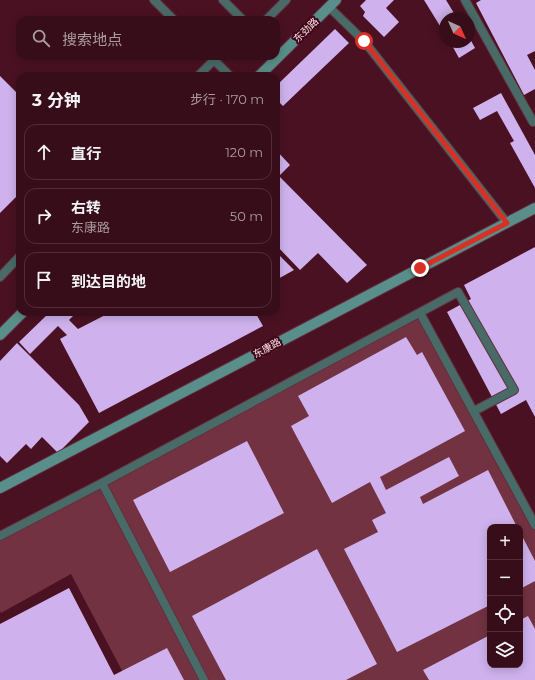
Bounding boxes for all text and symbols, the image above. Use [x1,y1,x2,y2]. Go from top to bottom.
north arrow [439,12,475,48]
street label: 东劲路 [291,15,321,45]
search box [16,16,280,60]
icon: search [30,27,52,49]
text: 搜索地点 [62,30,122,49]
route start [355,32,373,50]
text: 3 分钟 [32,90,81,110]
text: 步行 · 170 m [190,91,264,107]
icon: ahead [33,141,55,163]
text: 直行 [71,144,101,163]
text: 120 m [225,144,263,160]
text: 右转 [71,198,101,217]
icon: right [33,205,55,227]
text: 50 m [230,208,263,224]
text: 东康路 [71,219,110,235]
route end [411,259,429,277]
icon: arrive [33,269,55,291]
text: 到达目的地 [71,272,146,291]
street label: 东康路 [251,335,283,361]
map controls [487,524,523,668]
button: + [487,524,523,560]
button: − [487,560,523,596]
button: locate [487,596,523,632]
button: layers [487,632,523,668]

